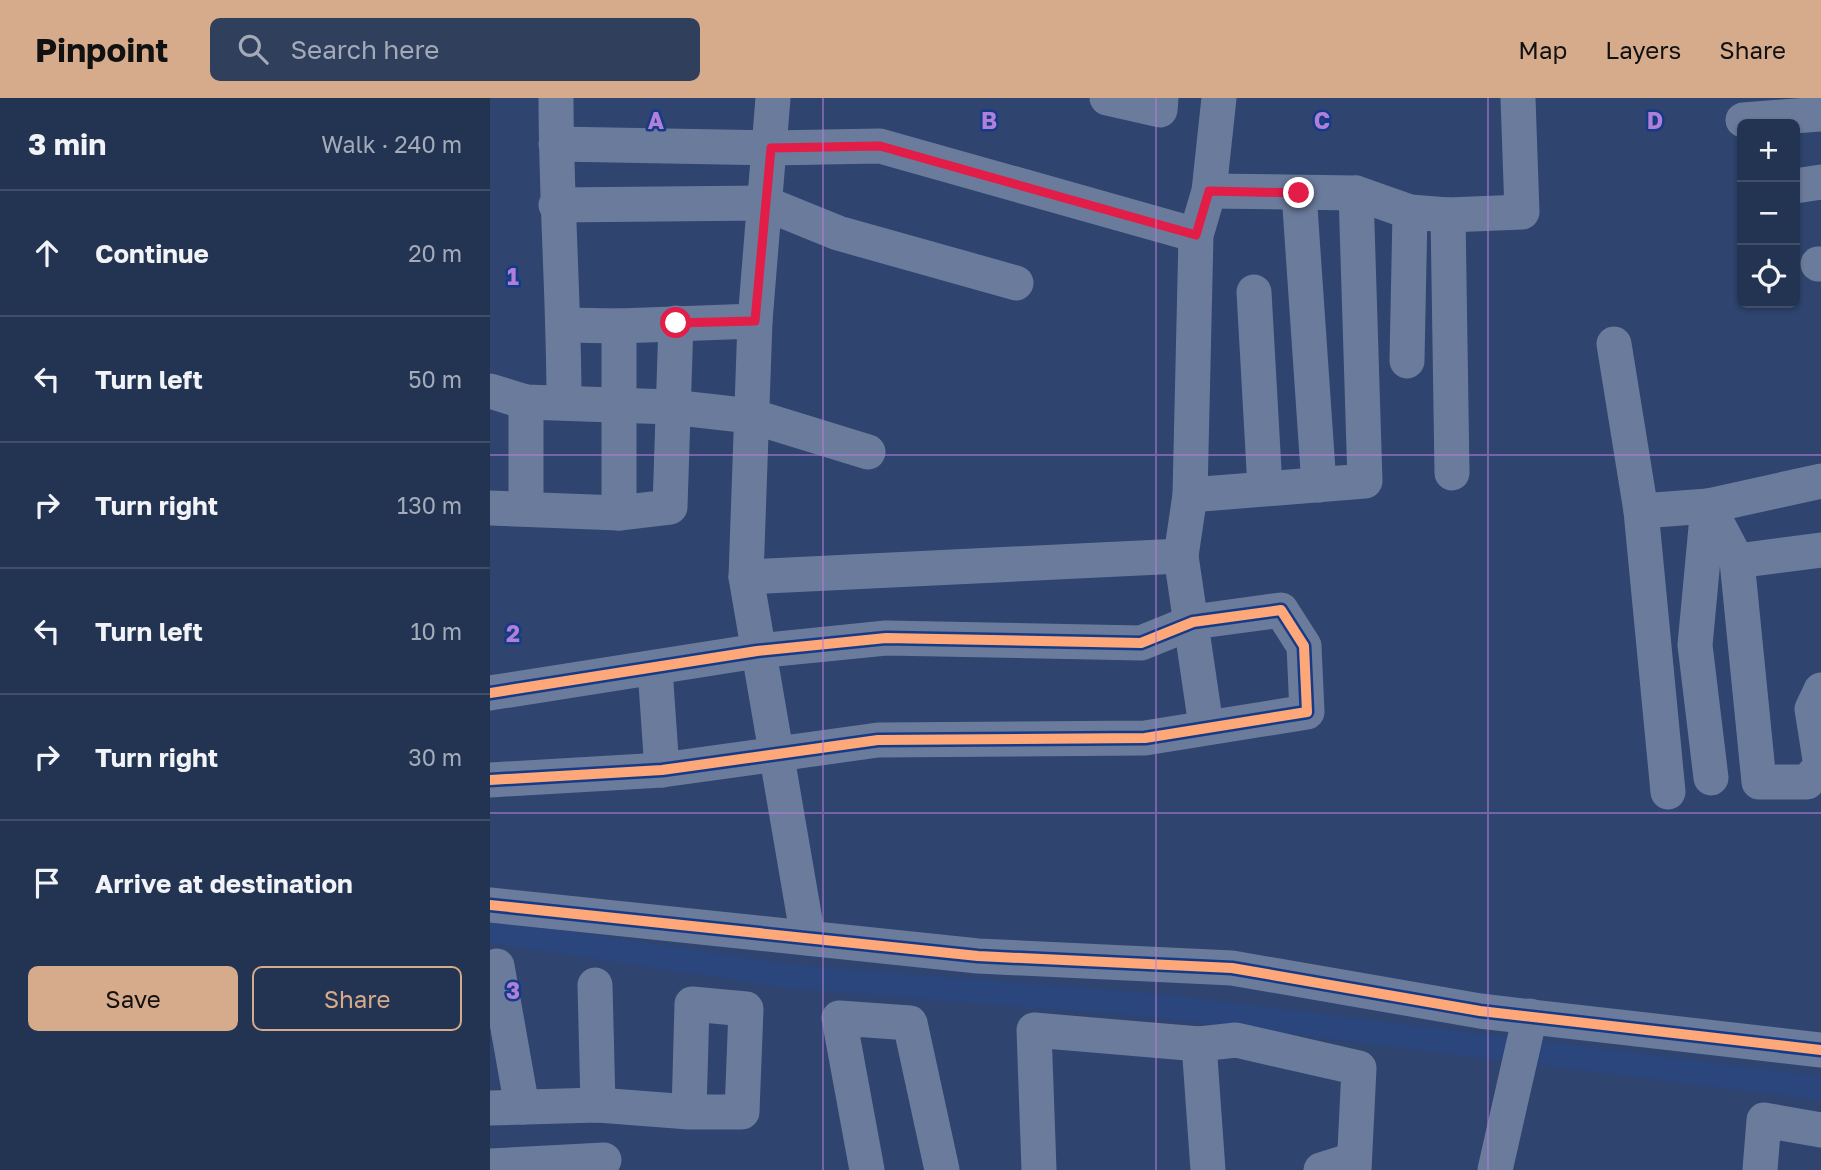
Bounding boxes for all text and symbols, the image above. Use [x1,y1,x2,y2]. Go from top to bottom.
search box [210,18,700,81]
text: Pinpoint [35,30,168,69]
icon: search [234,30,272,68]
text: Search here [290,34,439,65]
text: Map [1518,35,1567,64]
text: Layers [1605,35,1681,64]
text: Share [1719,35,1786,64]
text: A [648,106,665,134]
text: B [981,106,997,134]
text: C [1314,106,1330,134]
text: D [1647,106,1663,134]
map controls [1737,119,1800,308]
button: + [1737,119,1800,182]
text: 3 min [28,126,106,162]
text: Walk · 240 m [321,130,462,158]
route end [1283,177,1314,208]
button: − [1737,182,1800,245]
icon: ahead [28,234,66,272]
text: Continue [95,238,209,269]
text: 20 m [408,239,462,267]
button: locate [1737,245,1800,308]
text: 1 [507,262,519,290]
route start [660,307,691,338]
icon: left [28,360,66,398]
text: Turn left [95,364,203,395]
text: 50 m [408,365,462,393]
icon: right [28,486,66,524]
text: Turn right [95,490,218,521]
text: 130 m [397,491,462,519]
icon: left [28,612,66,650]
text: Turn left [95,616,203,647]
text: 10 m [410,617,462,645]
text: 2 [506,619,520,647]
icon: right [28,738,66,776]
text: Turn right [95,742,218,773]
text: 30 m [408,743,462,771]
icon: arrive [28,864,66,902]
text: Arrive at destination [95,868,353,899]
button: Save [28,966,238,1031]
button: Share [252,966,462,1031]
text: 3 [506,976,520,1004]

